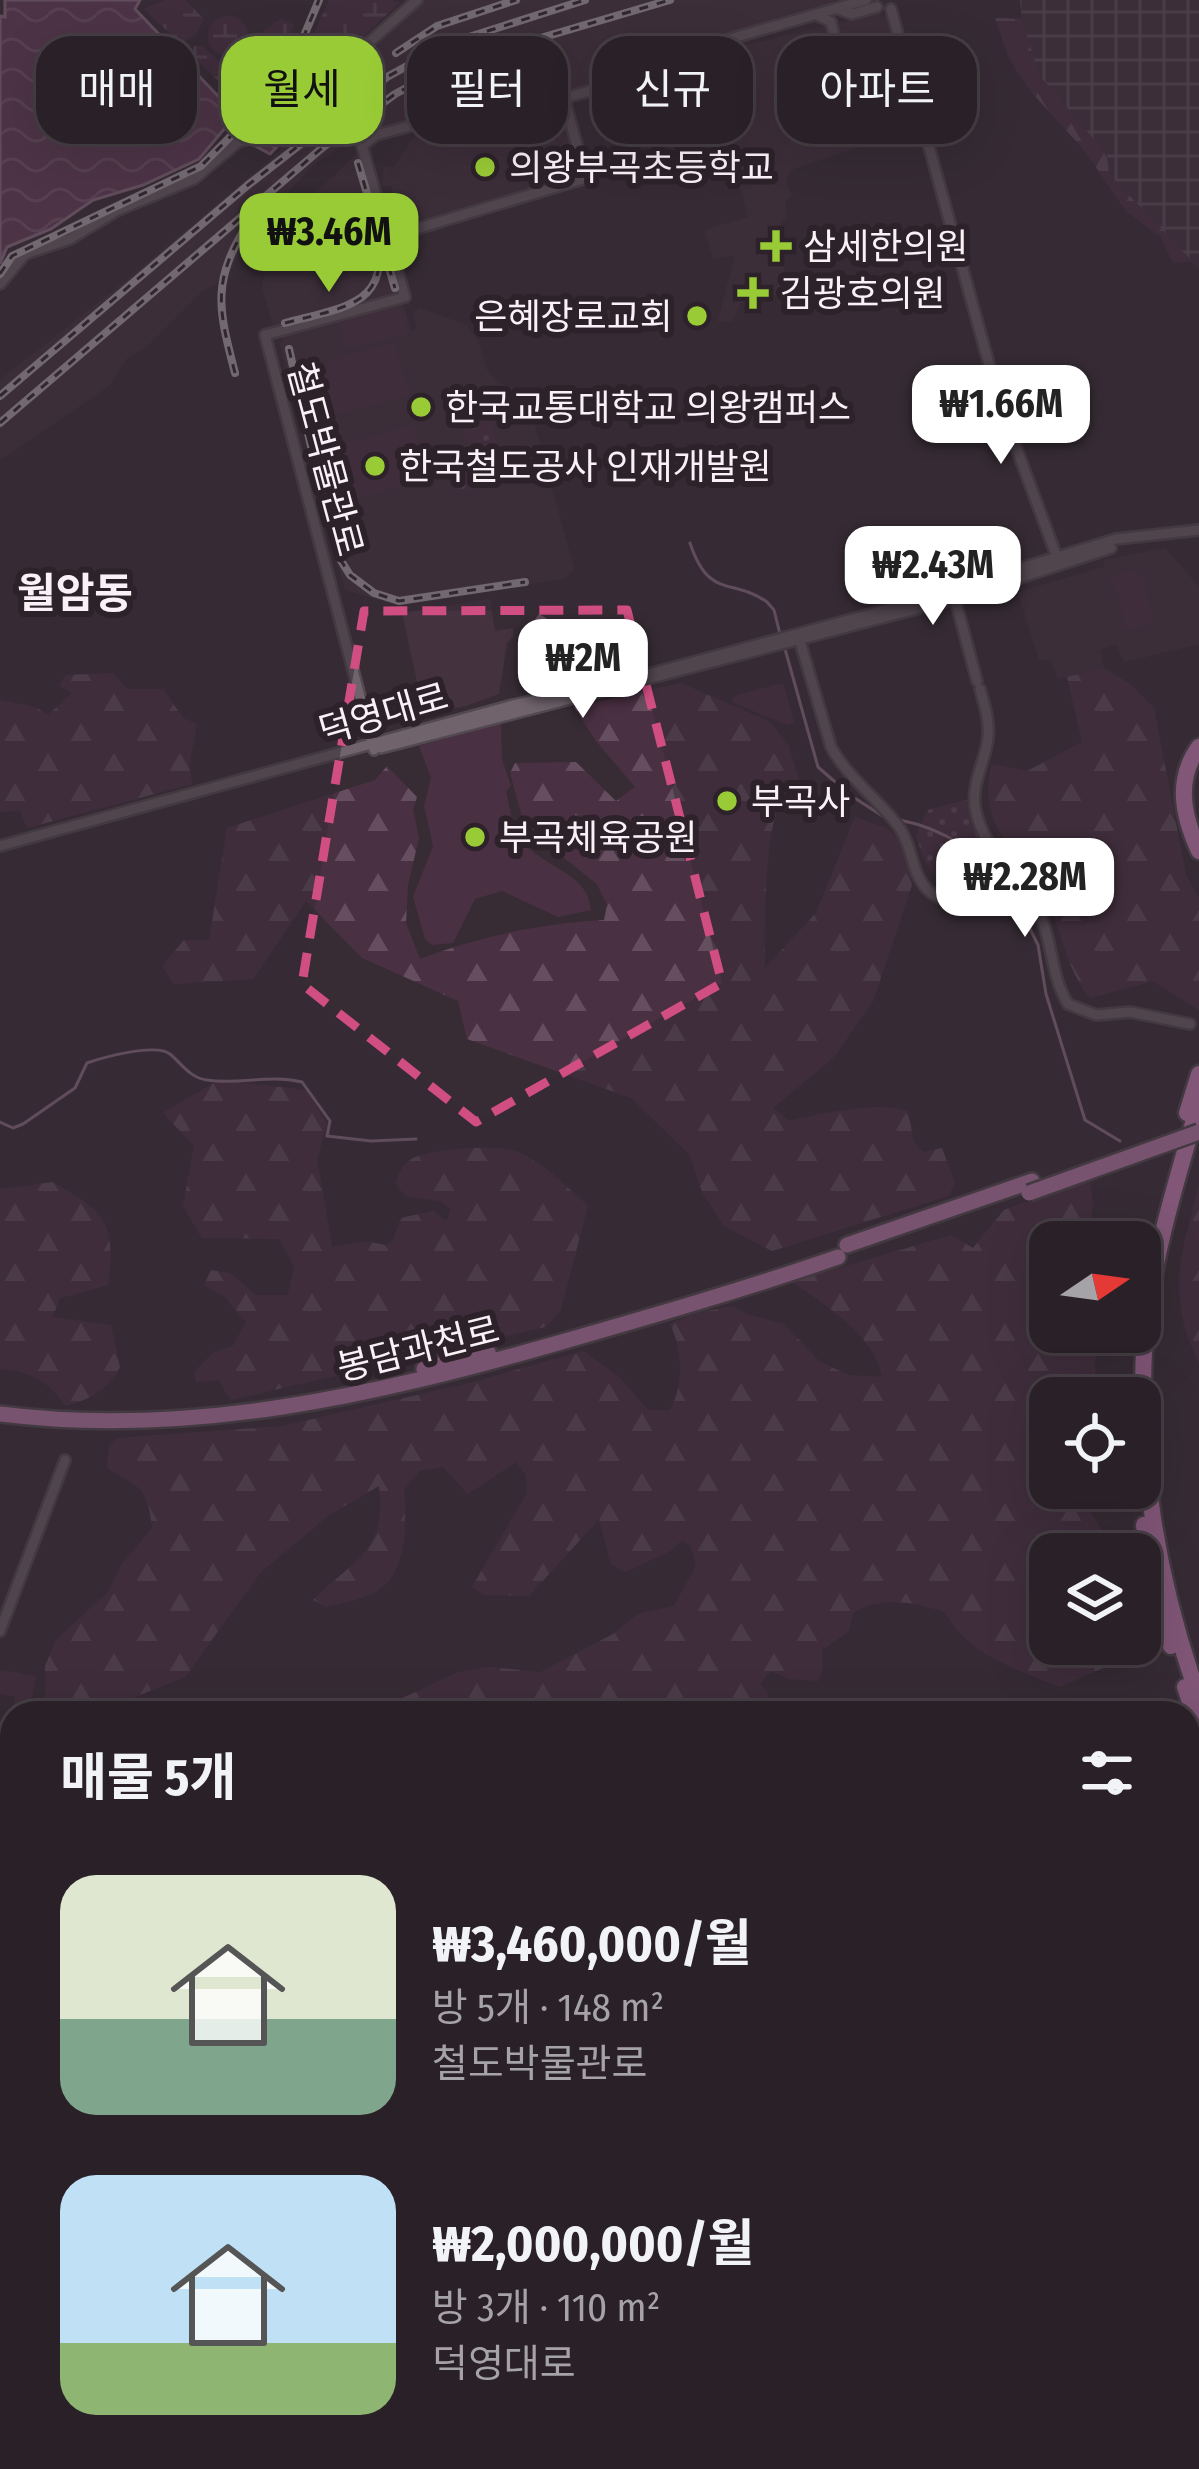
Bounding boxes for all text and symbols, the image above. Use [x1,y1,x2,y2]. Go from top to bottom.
chip: 매매 [36,36,197,144]
chip: 월세 [221,36,383,144]
chip: 필터 [407,36,568,144]
chip: 신규 [592,36,753,144]
chip: 아파트 [777,36,977,144]
place label: 의왕부곡초등학교 [509,146,774,190]
marker: 의왕부곡초등학교 [472,154,498,180]
pin: ₩3.46M [231,193,427,295]
text: ₩3.46M [266,209,392,255]
place label: 삼세한의원 [803,225,969,269]
marker: 삼세한의원 [760,230,792,262]
place label: 김광호의원 [780,272,946,316]
marker: 김광호의원 [737,277,769,309]
place label: 은혜장로교회 [474,295,673,339]
marker: 은혜장로교회 [684,303,710,329]
street label: 철도박물관로 [278,358,372,561]
pin: ₩1.66M [903,365,1099,467]
text: ₩1.66M [939,381,1063,427]
place label: 한국교통대학교 의왕캠퍼스 [445,386,851,430]
marker: 한국교통대학교 의왕캠퍼스 [408,394,434,420]
place label: 한국철도공사 인재개발원 [399,445,772,489]
marker: 한국철도공사 인재개발원 [362,453,388,479]
pin: ₩2.43M [835,526,1031,628]
text: ₩2.43M [872,542,994,588]
district label: 월암동 [17,569,133,619]
pin: ₩2M [525,619,641,721]
text: ₩2M [545,635,621,681]
street label: 덕영대로 [314,675,453,753]
place label: 부곡사 [751,780,850,824]
marker: 부곡사 [714,788,740,814]
place label: 부곡체육공원 [499,816,698,860]
marker: 부곡체육공원 [462,824,488,850]
pin: ₩2.28M [927,838,1123,940]
text: ₩2.28M [963,854,1087,900]
north arrow [1029,1221,1161,1353]
map controls [1029,1221,1161,1665]
street label: 봉담과천로 [333,1308,504,1390]
button: locate [1029,1377,1161,1509]
button: layers [1029,1533,1161,1665]
icon: filters [1074,1740,1140,1806]
text: 매물 5개 [60,1747,236,1809]
text: ₩3,460,000/월 [432,1913,752,1975]
icon: home [156,1923,300,2067]
text: 방 5개 · 148 m² [432,1985,664,2031]
text: 철도박물관로 [432,2041,647,2087]
text: ₩2,000,000/월 [432,2213,754,2275]
icon: home [156,2223,300,2367]
text: 방 3개 · 110 m² [432,2285,660,2331]
text: 덕영대로 [432,2341,576,2387]

